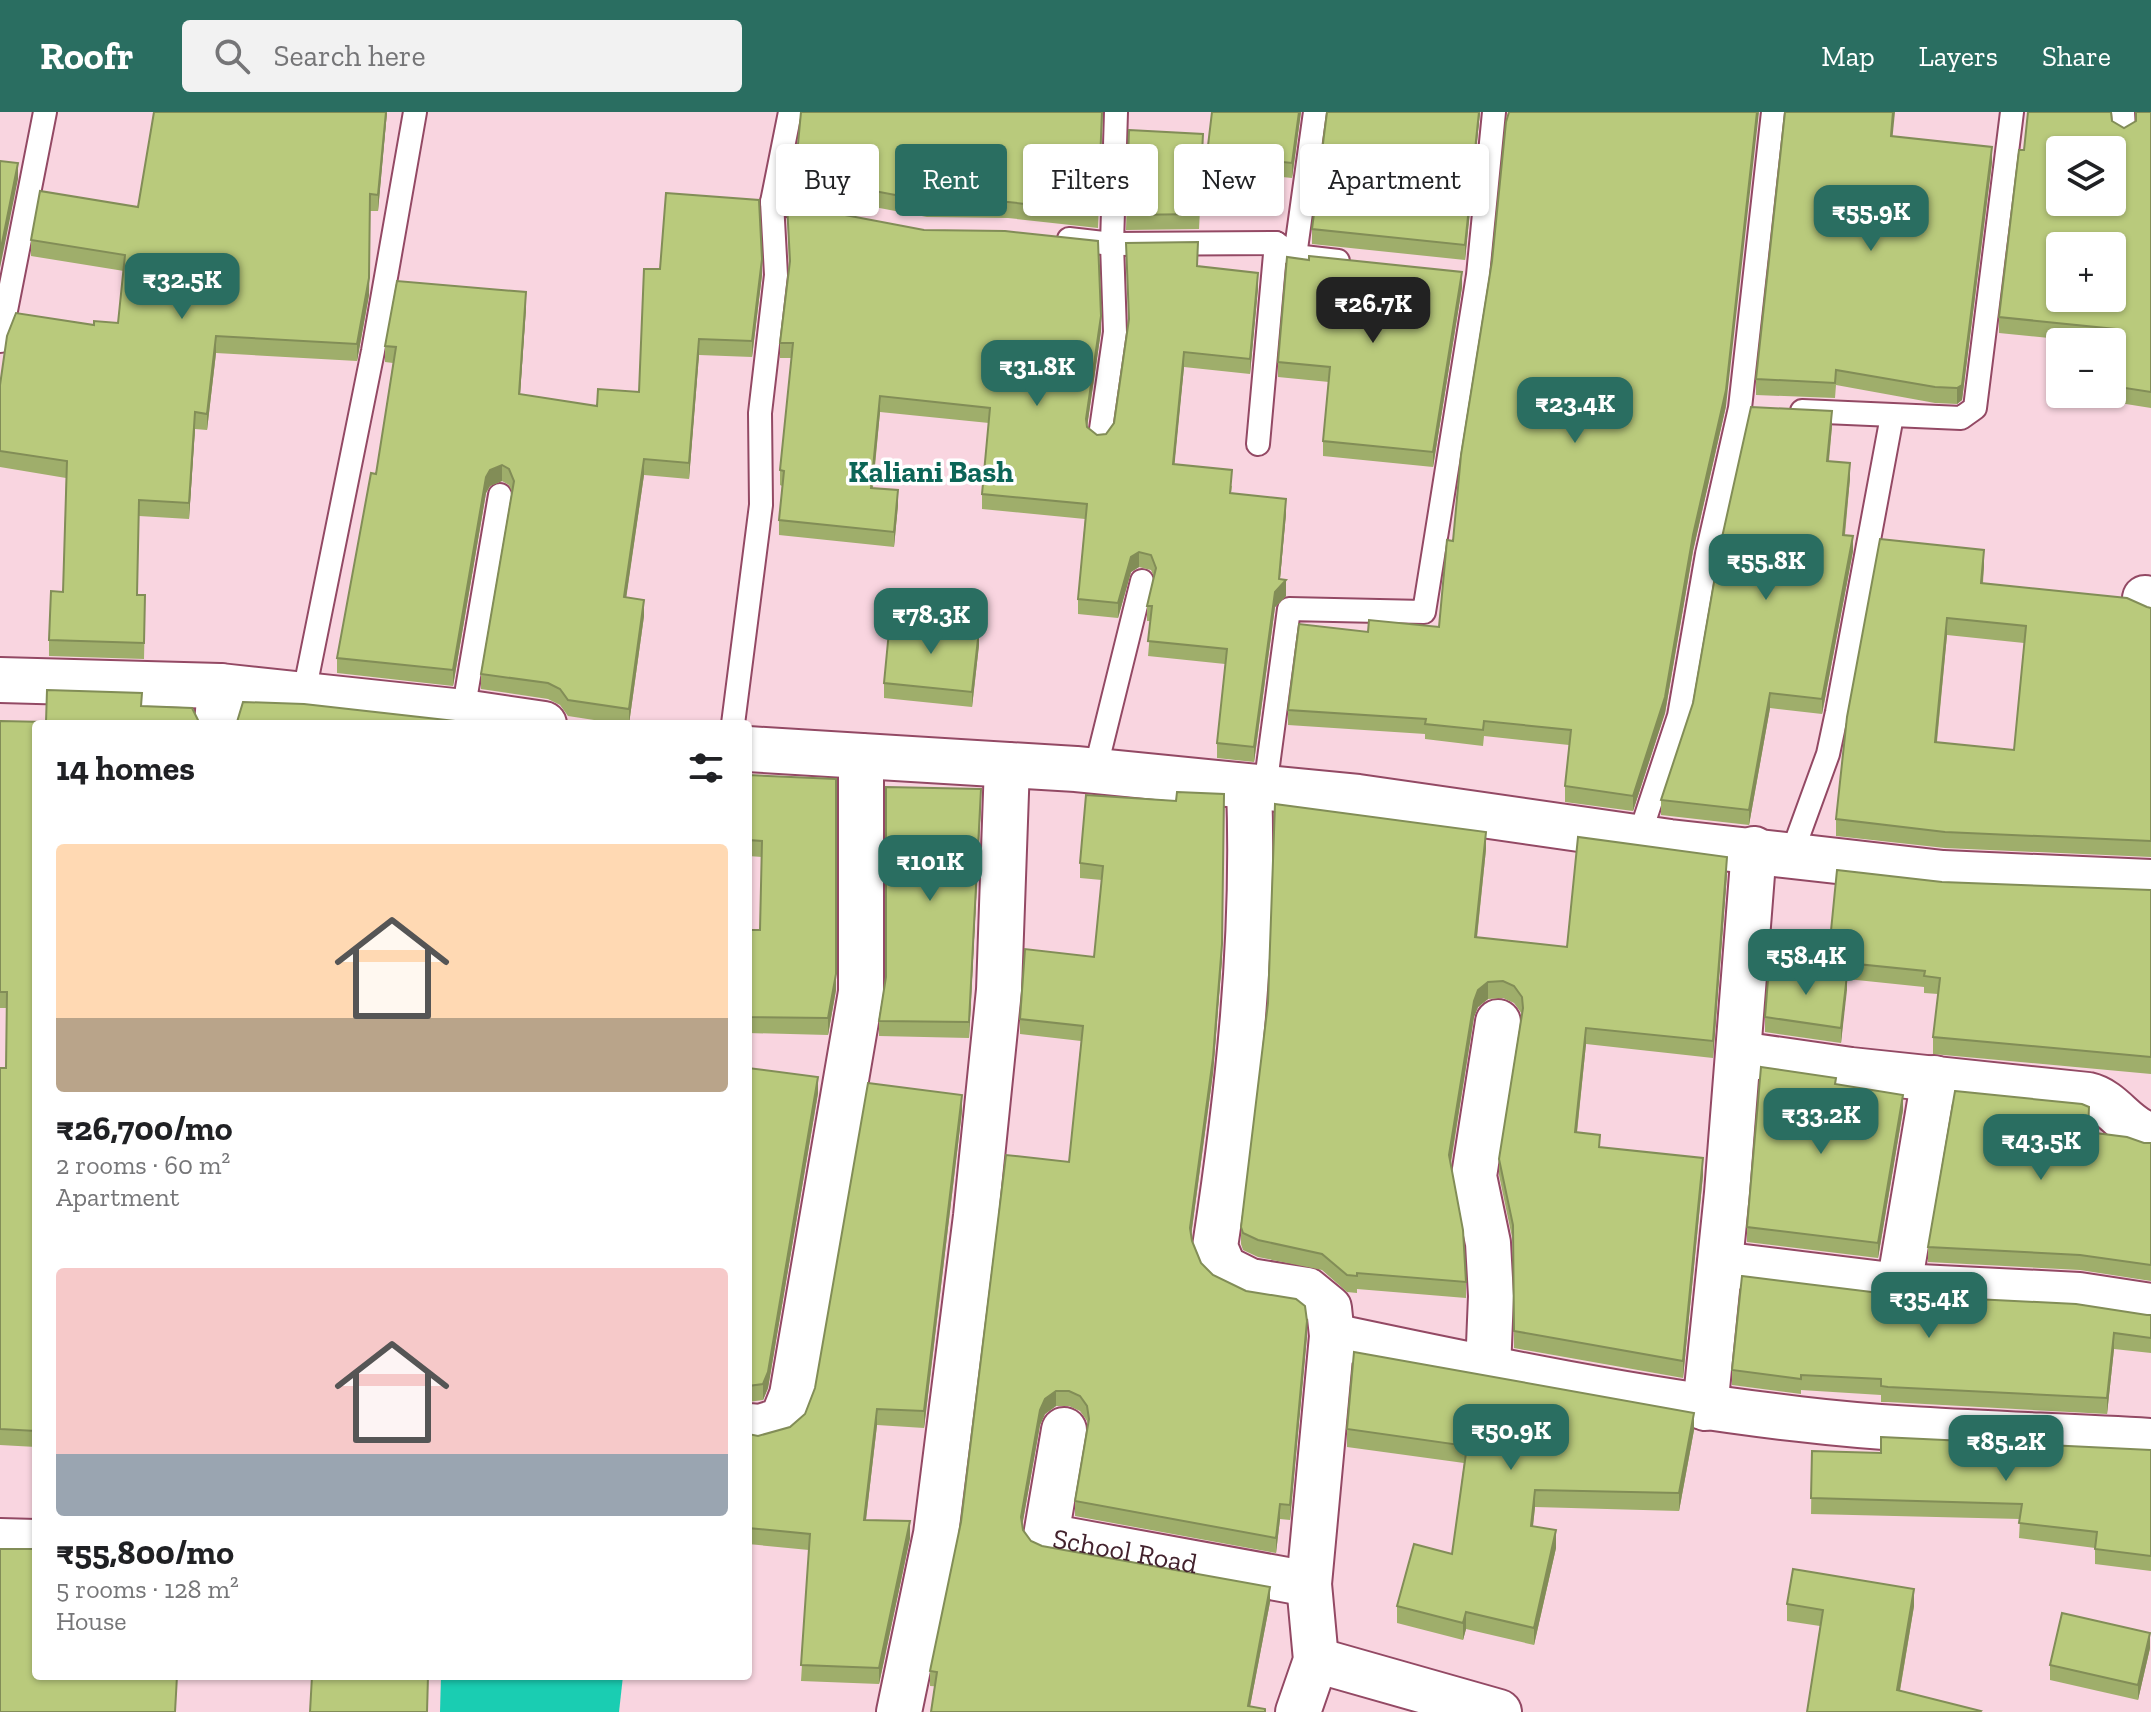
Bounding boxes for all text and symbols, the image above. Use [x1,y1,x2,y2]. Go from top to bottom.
search box [182,20,742,92]
text: Roofr [40,33,134,79]
icon: search [210,34,254,78]
text: Search here [274,38,425,74]
text: Map [1821,40,1875,73]
text: Layers [1919,40,1998,73]
text: Share [2042,40,2111,73]
map controls [2046,136,2126,408]
button: layers [2046,136,2126,216]
chip: Buy [776,144,879,216]
chip: Rent [895,144,1007,216]
chip: Filters [1023,144,1158,216]
chip: New [1174,144,1284,216]
chip: Apartment [1300,144,1489,216]
pin: ₹55.9K [1806,185,1936,253]
text: ₹55.9K [1832,195,1910,227]
button: + [2046,232,2126,312]
pin: ₹32.5K [117,253,247,321]
text: ₹32.5K [143,263,221,295]
pin: ₹26.7K [1308,277,1438,345]
text: ₹26.7K [1334,287,1412,319]
button: − [2046,328,2126,408]
pin: ₹31.8K [972,340,1102,408]
text: ₹31.8K [999,350,1075,382]
pin: ₹23.4K [1510,377,1640,445]
text: ₹23.4K [1535,387,1615,419]
district label: Kaliani Bash [848,454,1014,490]
pin: ₹55.8K [1701,534,1831,602]
text: ₹55.8K [1727,544,1805,576]
pin: ₹78.3K [866,588,996,656]
text: ₹78.3K [892,598,970,630]
icon: filters [684,746,728,790]
text: 14 homes [56,748,195,789]
pin: ₹101K [874,835,986,903]
text: ₹101K [896,845,964,877]
icon: home [320,896,464,1040]
pin: ₹58.4K [1741,929,1871,997]
text: ₹58.4K [1766,939,1846,971]
pin: ₹33.2K [1756,1088,1886,1156]
text: ₹33.2K [1781,1098,1861,1130]
text: ₹26,700/mo [56,1108,233,1149]
pin: ₹43.5K [1976,1114,2106,1182]
text: ₹43.5K [2001,1124,2081,1156]
text: 2 rooms · 60 m² [56,1149,230,1181]
text: Apartment [56,1181,179,1213]
pin: ₹35.4K [1864,1272,1994,1340]
text: ₹35.4K [1889,1282,1969,1314]
icon: home [320,1320,464,1464]
pin: ₹50.9K [1446,1404,1576,1472]
text: ₹50.9K [1471,1414,1551,1446]
pin: ₹85.2K [1941,1415,2071,1483]
text: ₹85.2K [1966,1425,2046,1457]
street label: School Road [1050,1522,1200,1580]
text: ₹55,800/mo [56,1532,234,1573]
text: 5 rooms · 128 m² [56,1573,239,1605]
text: House [56,1605,127,1637]

